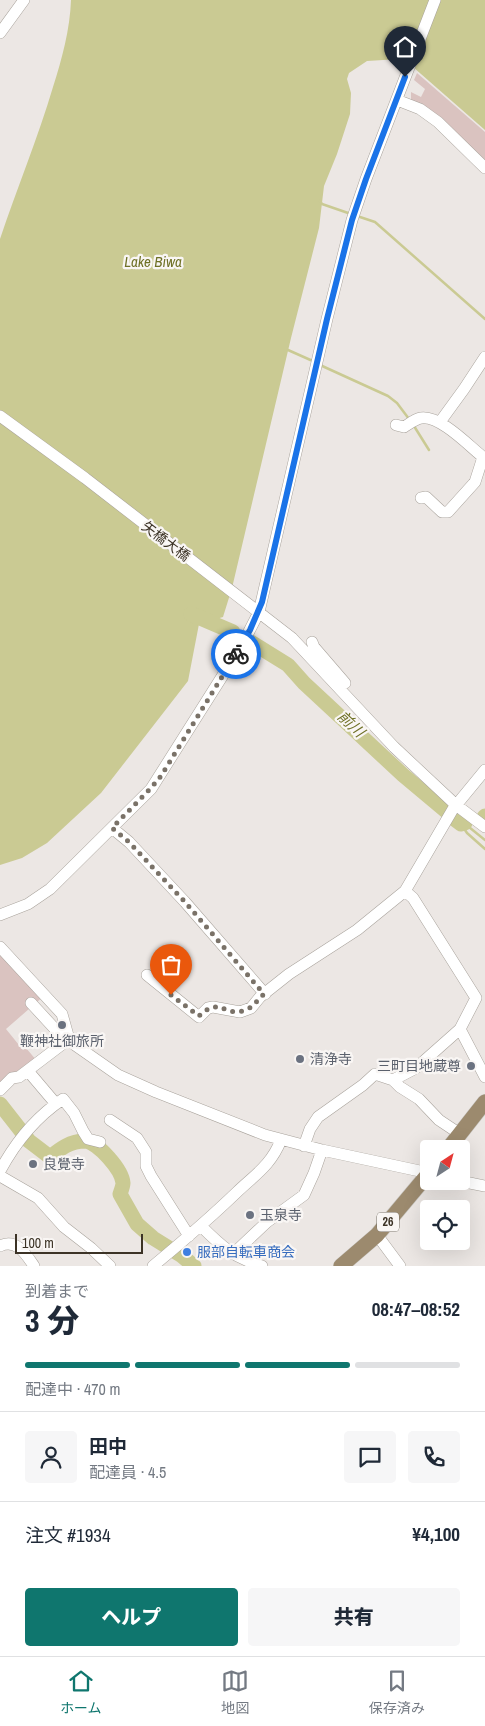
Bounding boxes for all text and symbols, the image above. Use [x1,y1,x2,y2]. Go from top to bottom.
pin [384,26,426,77]
icon: home [391,33,419,61]
water label: Lake Biwa [124,251,182,272]
street label: 矢橋大橋 [138,517,194,565]
courier [211,629,261,679]
icon: bike [222,640,250,668]
water label: 前川 [333,706,371,743]
pin [150,944,192,995]
icon: bag [157,951,185,979]
marker: 鞭神社御旅所 [56,1019,68,1031]
place label: 鞭神社御旅所 [20,1032,104,1050]
place label: 清浄寺 [310,1050,352,1068]
marker: 清浄寺 [294,1053,306,1065]
place label: 三町目地蔵尊 [377,1057,461,1075]
marker: 三町目地蔵尊 [465,1060,477,1072]
north arrow [420,1140,470,1190]
map controls [420,1140,470,1250]
place label: 良覺寺 [43,1155,85,1173]
marker: 良覺寺 [27,1158,39,1170]
button: locate [420,1200,470,1250]
place label: 玉泉寺 [260,1206,302,1224]
marker: 玉泉寺 [244,1209,256,1221]
road number: 26 [377,1212,399,1232]
scale bar [15,1231,142,1254]
text: 100 m [22,1234,54,1252]
place label: 服部自転車商会 [197,1243,295,1261]
marker: 服部自転車商会 [181,1246,193,1258]
text: 到着まで [25,1280,89,1302]
text: 08:47–08:52 [372,1296,460,1322]
text: 3 分 [25,1299,79,1342]
text: 配達中 · 470 m [25,1378,120,1400]
button: person [25,1431,77,1483]
button: chat [344,1431,396,1483]
button: phone [408,1431,460,1483]
text: 田中 [89,1433,127,1459]
text: 配達員 · 4.5 [89,1461,166,1483]
text: ¥4,100 [412,1521,460,1547]
text: 注文 #1934 [25,1522,111,1548]
button: ヘルプ [25,1588,238,1646]
button: 共有 [248,1588,460,1646]
tab: ホーム [60,1667,101,1717]
tab: 地図 [221,1667,249,1717]
tab: 保存済み [369,1667,425,1717]

